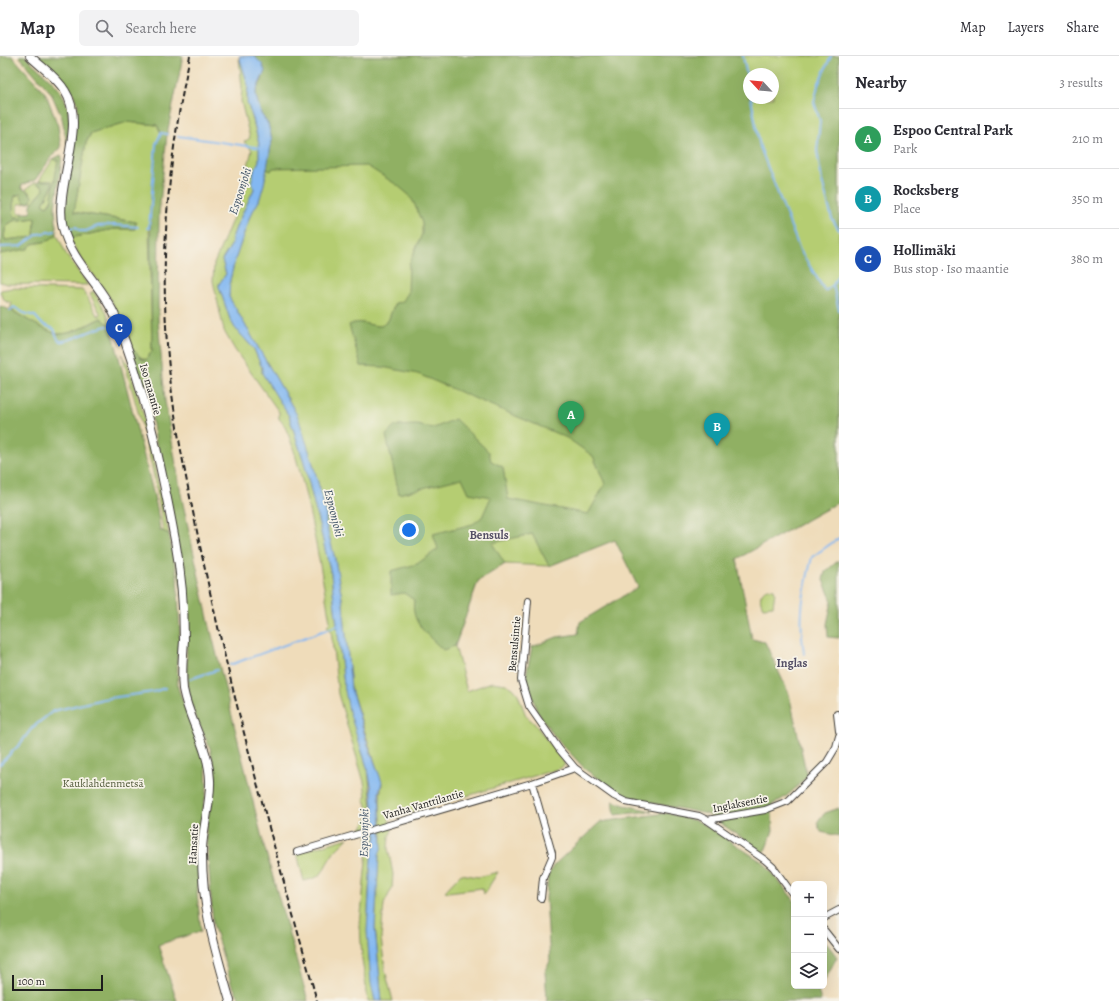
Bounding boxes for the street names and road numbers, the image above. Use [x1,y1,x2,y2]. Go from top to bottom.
street label: Iso maantie [136,362,165,417]
street label: Bensulsintie [505,616,524,672]
street label: Vanha Vanttilantie [380,786,465,823]
street label: Inglaksentie [711,791,769,816]
street label: Hansatie [185,823,202,865]

